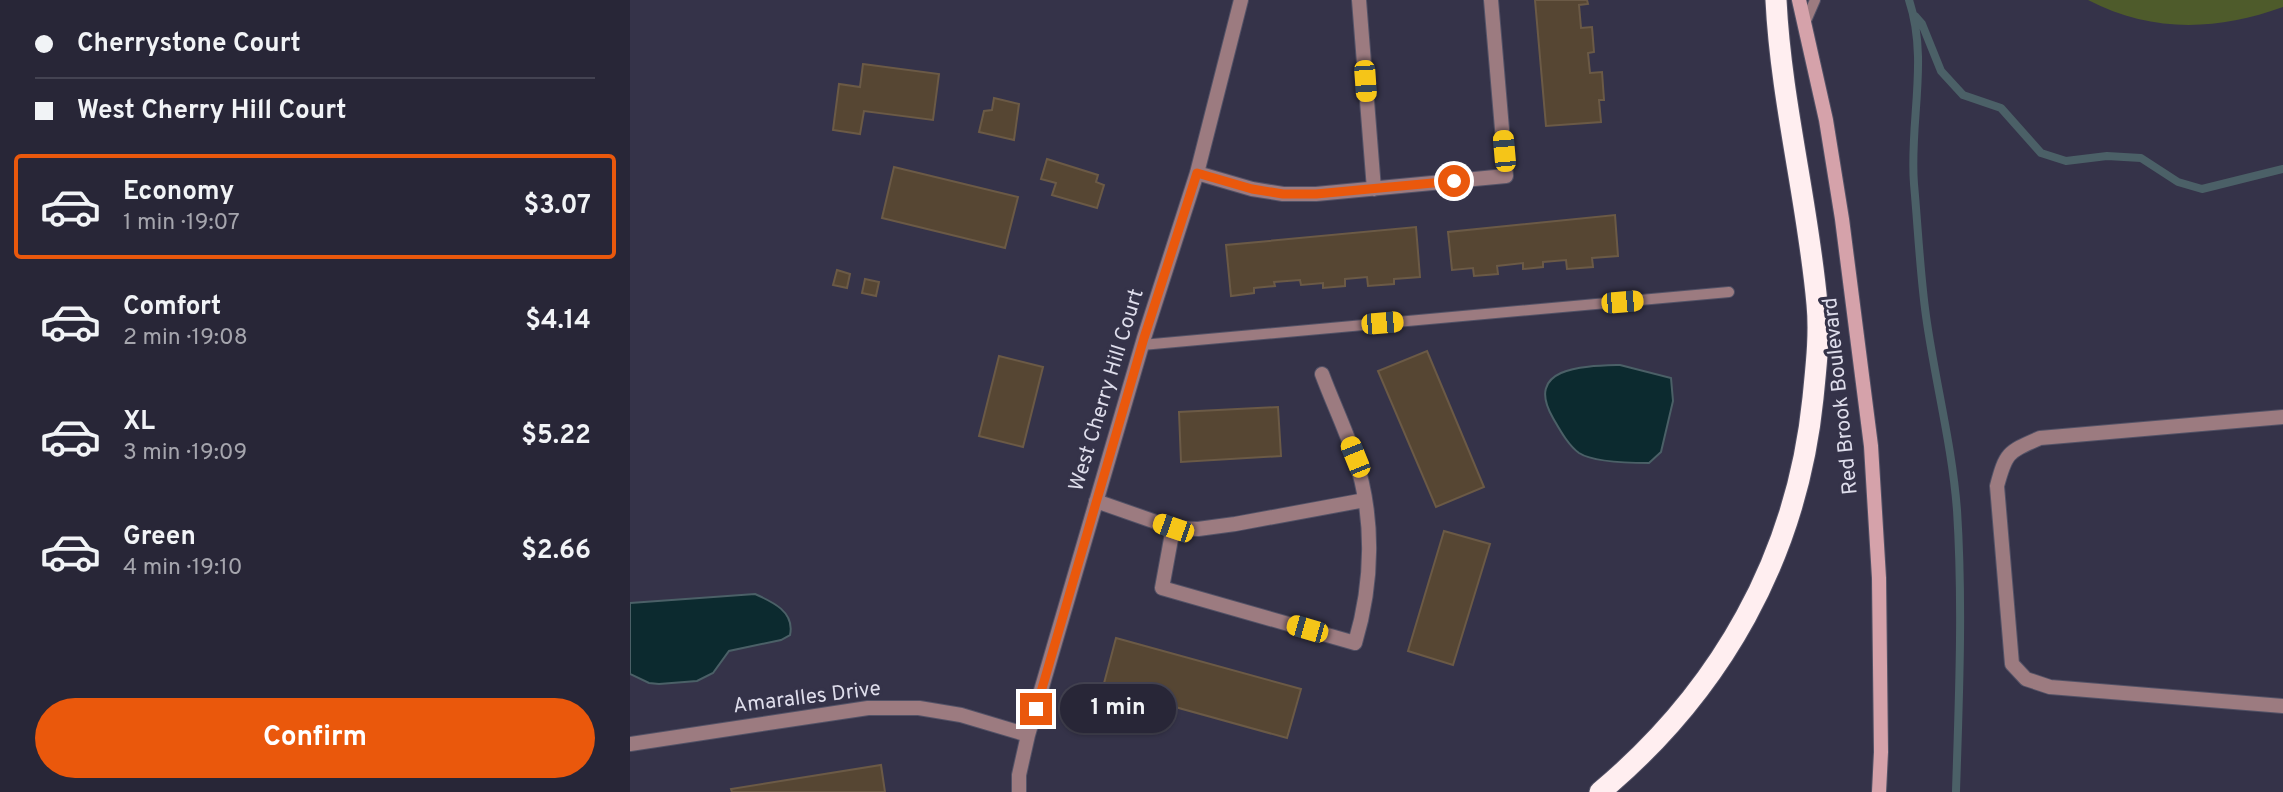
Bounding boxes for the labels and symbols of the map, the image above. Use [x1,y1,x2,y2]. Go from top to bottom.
car [1354,59,1377,103]
car [1492,129,1517,173]
route start [1438,165,1470,197]
street label: West Cherry Hill Court [1063,285,1151,495]
car [1601,290,1644,314]
street label: Red Brook Boulevard [1817,296,1865,496]
car [1361,311,1404,335]
car [1338,434,1373,480]
car [1150,511,1197,545]
car [1284,613,1331,645]
street label: Amaralles Drive [731,676,883,720]
callout: 1 min [1060,684,1176,734]
route end [1020,693,1052,725]

